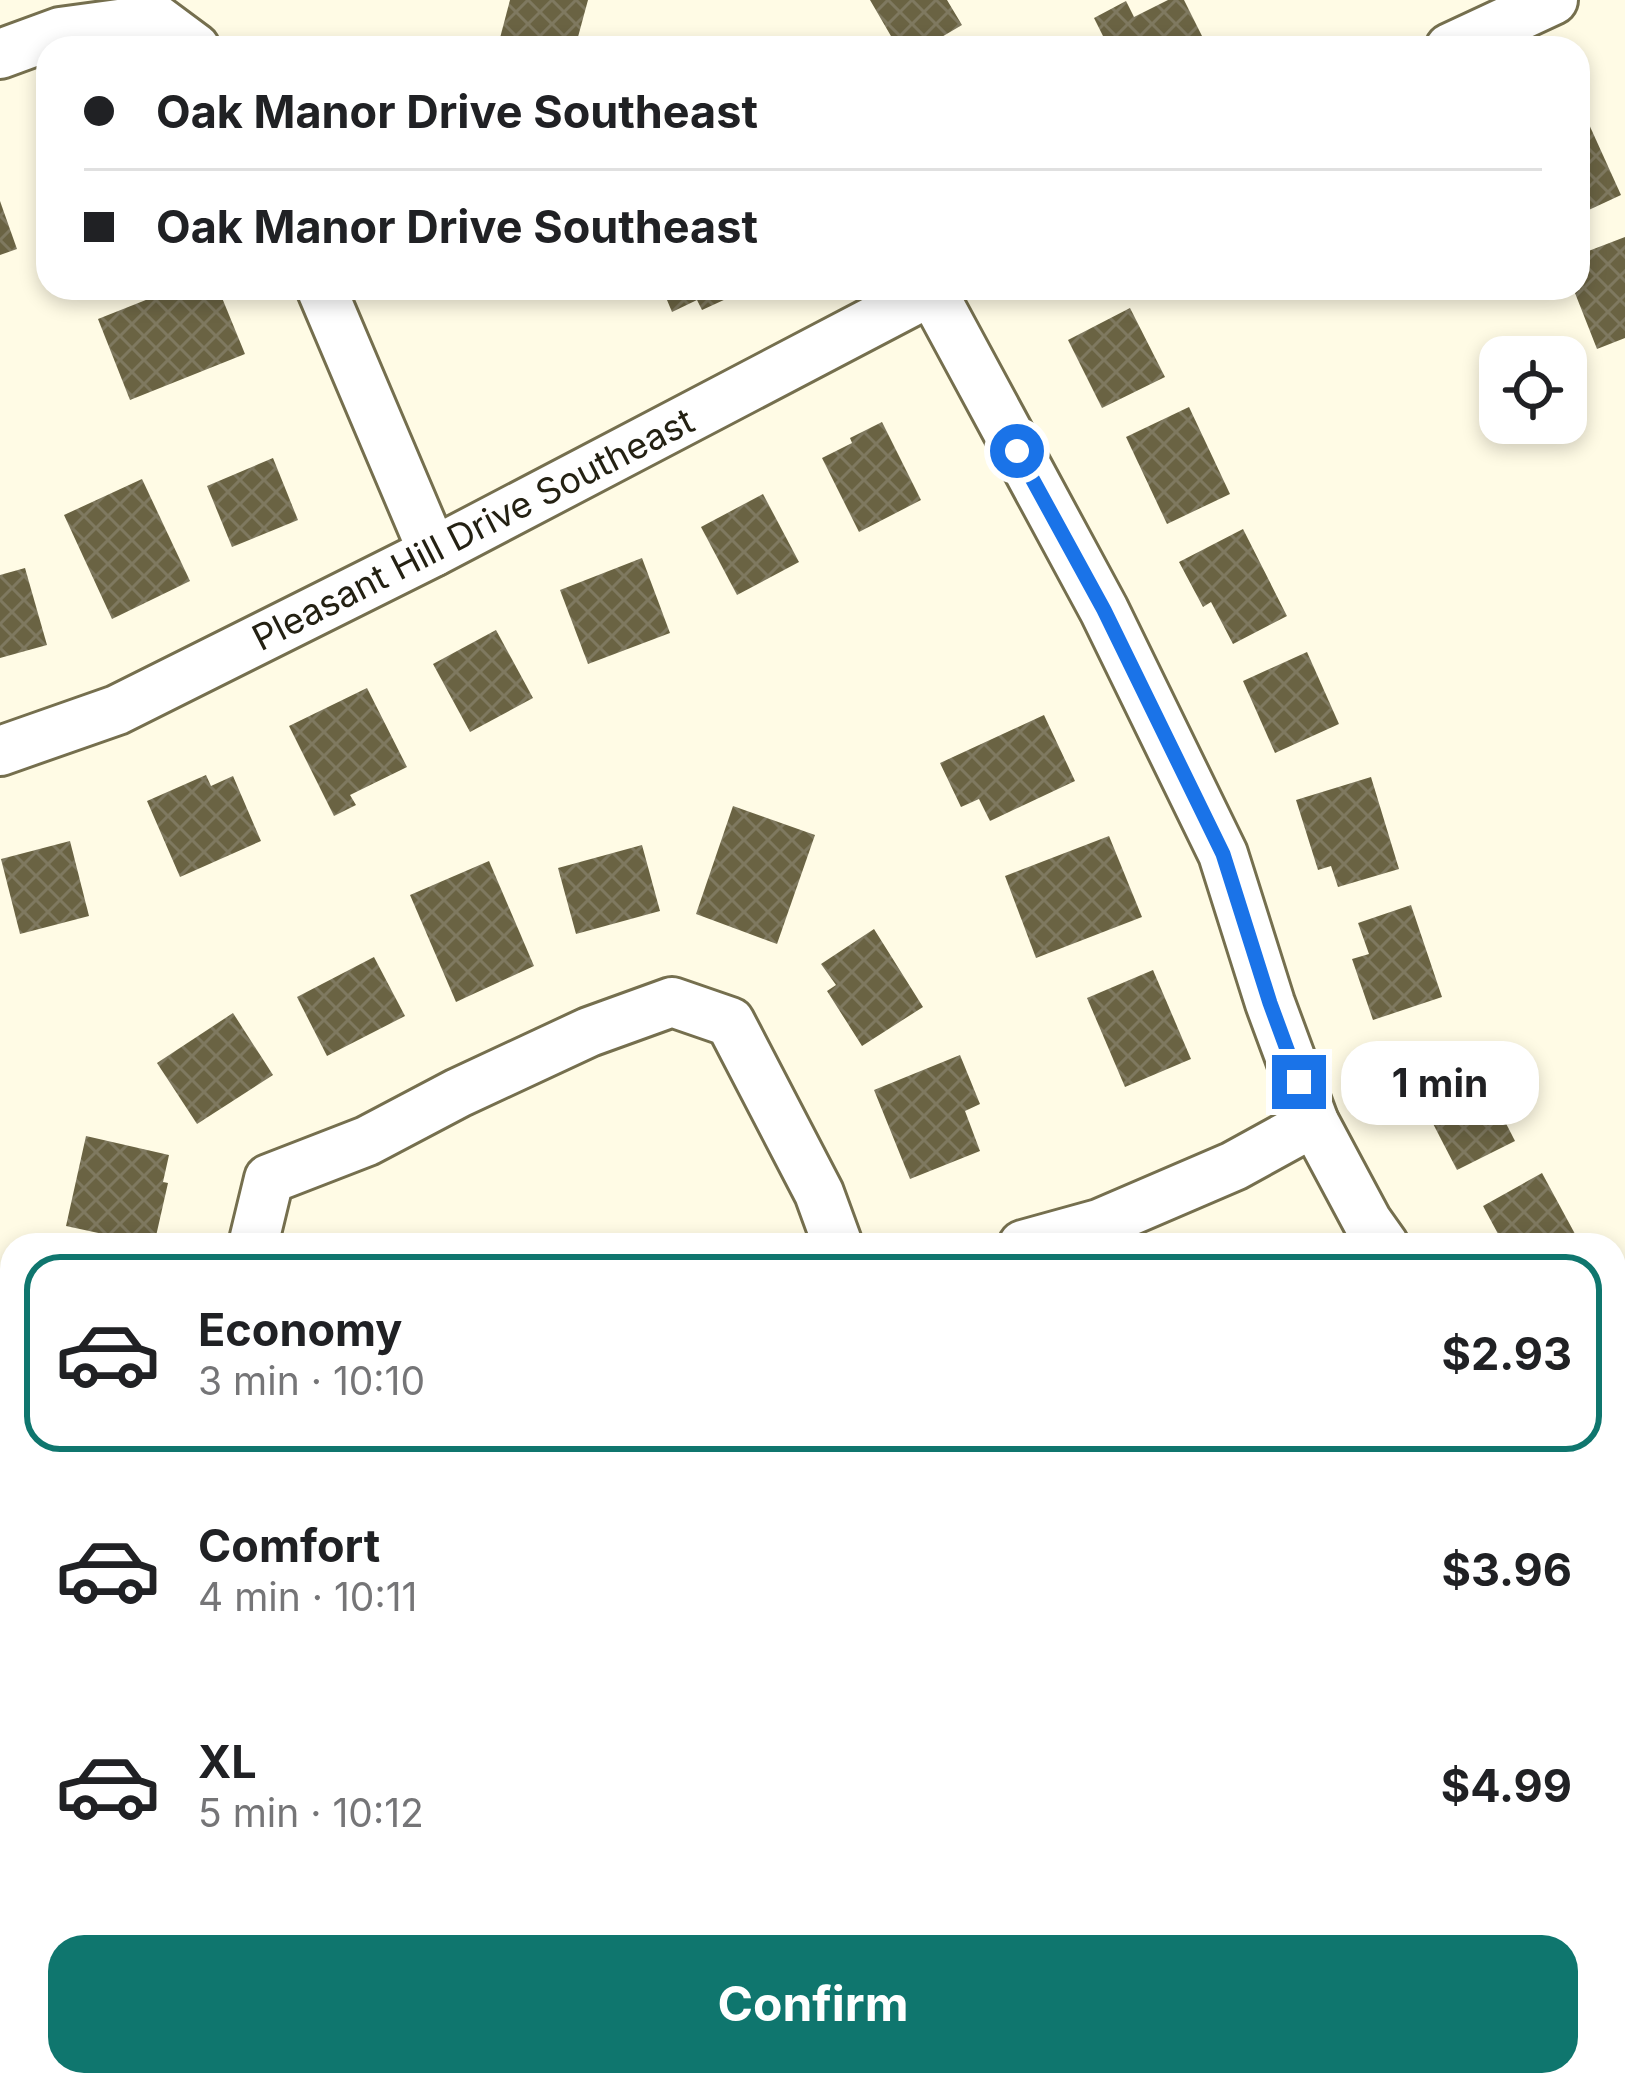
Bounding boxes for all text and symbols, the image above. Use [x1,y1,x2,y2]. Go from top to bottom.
text: Oak Manor Drive Southeast [156,84,758,139]
text: Oak Manor Drive Southeast [156,199,758,254]
map controls [1479,336,1587,444]
button: locate [1479,336,1587,444]
street label: Pleasant Hill Drive Southeast [245,398,701,660]
route start [990,424,1044,478]
callout: 1 min [1341,1040,1539,1124]
route end [1272,1055,1326,1109]
text: 1 min [1392,1059,1488,1106]
icon: car [54,1299,162,1407]
text: Economy [198,1302,402,1357]
text: $2.93 [1441,1326,1572,1381]
text: 3 min · 10:10 [198,1357,425,1404]
icon: car [54,1515,162,1623]
text: Comfort [198,1518,380,1573]
text: $3.96 [1442,1542,1572,1597]
text: 4 min · 10:11 [198,1573,417,1620]
icon: car [54,1731,162,1839]
text: XL [198,1734,257,1789]
text: $4.99 [1441,1758,1572,1813]
text: 5 min · 10:12 [198,1789,424,1836]
button: Confirm [48,1935,1578,2073]

